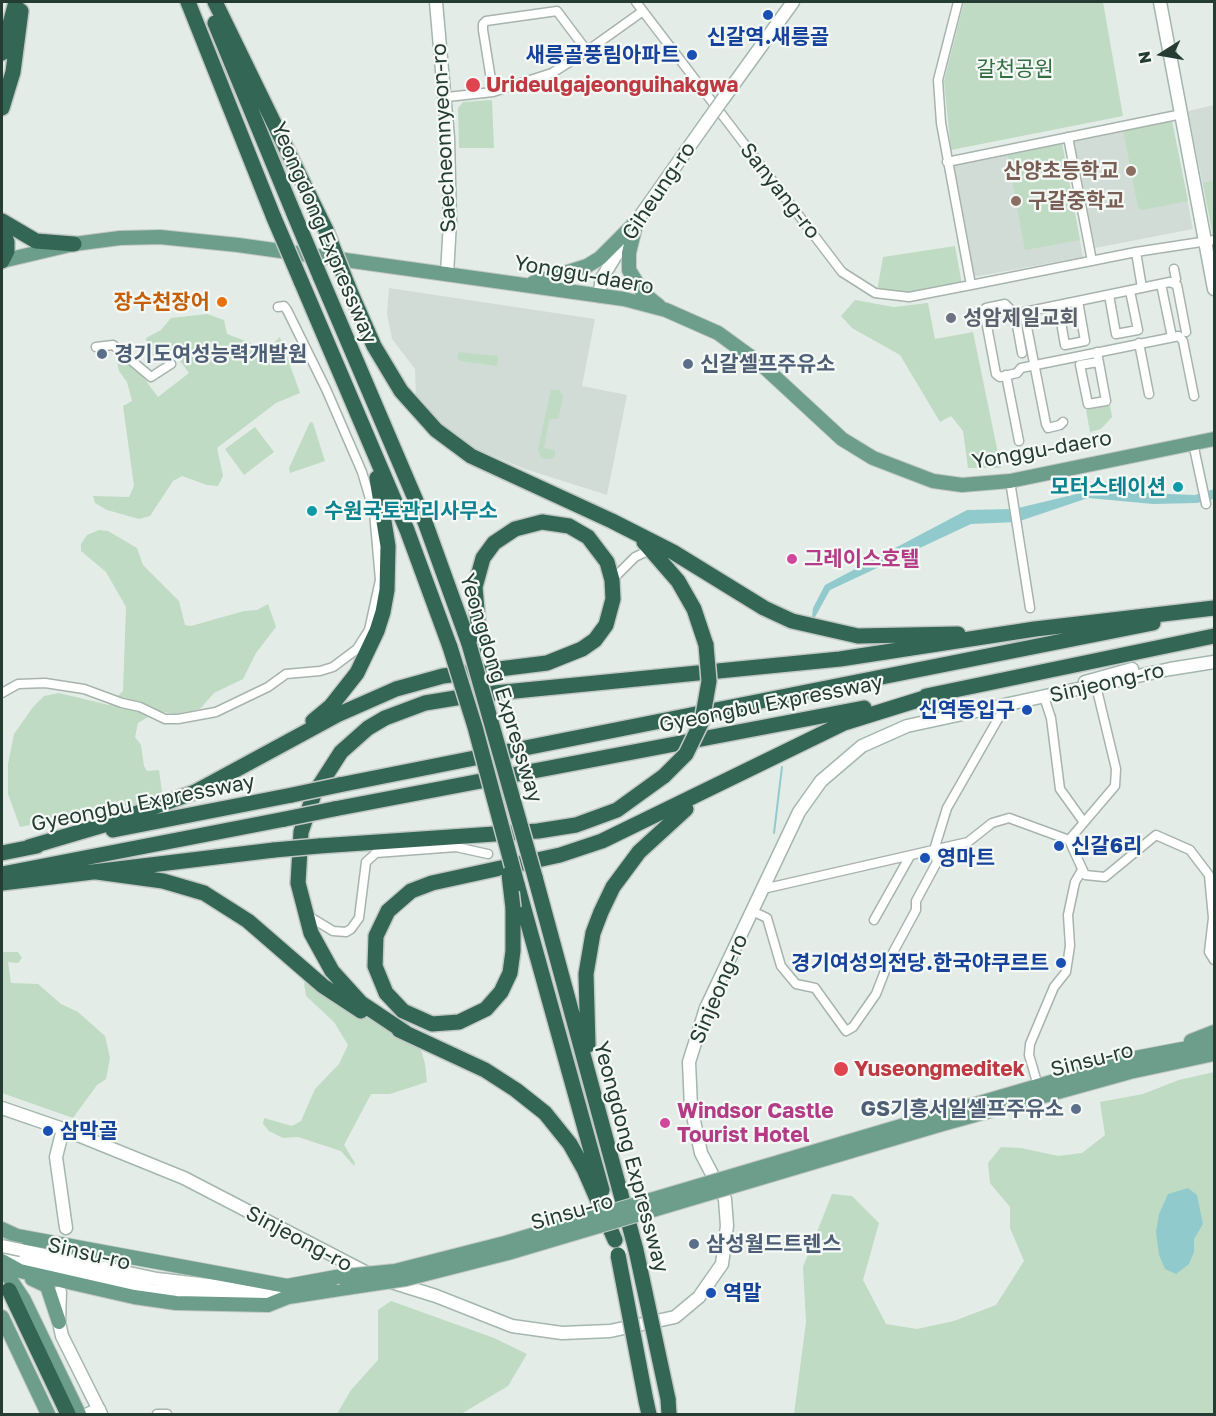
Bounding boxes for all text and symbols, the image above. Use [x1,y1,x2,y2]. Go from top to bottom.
marker: 신갈역.새릉골 [761,8,775,22]
place label: 신갈역.새릉골 [707,24,829,50]
north arrow [1132,24,1192,84]
place label: 새릉골풍림아파트 [525,42,680,68]
street label: Saecheonnyeon-ro [426,43,462,233]
marker: 새릉골풍림아파트 [685,48,699,62]
text: N [1133,50,1155,65]
park label: 갈천공원 [976,56,1054,82]
place label: Urideulgajeonguihakgwa [486,72,738,98]
marker: Urideulgajeonguihakgwa [464,76,482,94]
street label: Yeongdong Expressway [266,118,382,348]
street label: Giheung-ro [617,137,701,245]
street label: Sanyang-ro [735,138,825,244]
place label: 산양초등학교 [1003,158,1119,184]
marker: 산양초등학교 [1124,164,1138,178]
place label: 구갈중학교 [1028,188,1125,214]
marker: 구갈중학교 [1009,194,1023,208]
street label: Yonggu-daero [512,250,656,300]
place label: 장수천장어 [113,289,210,315]
marker: 장수천장어 [215,295,229,309]
place label: 성암제일교회 [963,305,1079,331]
marker: 성암제일교회 [944,311,958,325]
place label: 경기도여성능력개발원 [114,341,307,367]
marker: 경기도여성능력개발원 [95,347,109,361]
place label: 신갈셀프주유소 [700,351,835,377]
marker: 신갈셀프주유소 [681,357,695,371]
street label: Yonggu-daero [970,425,1114,475]
place label: 모터스테이션 [1050,474,1166,500]
marker: 모터스테이션 [1171,480,1185,494]
place label: 수원국토관리사무소 [324,498,498,524]
marker: 수원국토관리사무소 [305,504,319,518]
place label: 그레이스호텔 [804,546,920,572]
marker: 그레이스호텔 [785,552,799,566]
street label: Yeongdong Expressway [454,570,548,806]
street label: Sinjeong-ro [1047,658,1167,708]
street label: Gyeongbu Expressway [657,670,885,738]
place label: 신역동입구 [918,697,1015,723]
marker: 신역동입구 [1020,703,1034,717]
street label: Gyeongbu Expressway [29,769,257,837]
place label: 신갈6리 [1071,833,1142,859]
marker: 신갈6리 [1052,839,1066,853]
place label: 영마트 [937,845,995,871]
marker: 영마트 [918,851,932,865]
street label: Sinjeong-ro [685,930,753,1048]
place label: 경기여성의전당.한국야쿠르트 [791,950,1049,976]
marker: 경기여성의전당.한국야쿠르트 [1054,956,1068,970]
street label: Sinsu-ro [1048,1038,1136,1082]
street label: Yeongdong Expressway [588,1039,674,1275]
place label: Yuseongmeditek [854,1056,1025,1082]
marker: Yuseongmeditek [832,1060,850,1078]
place label: GS기흥서일셀프주유소 [861,1096,1064,1122]
place label: Windsor Castle Tourist Hotel [677,1098,834,1148]
marker: GS기흥서일셀프주유소 [1069,1102,1083,1116]
marker: Windsor Castle Tourist Hotel [658,1116,672,1130]
place label: 삼막골 [60,1118,118,1144]
marker: 삼막골 [41,1124,55,1138]
street label: Sinsu-ro [528,1188,616,1236]
street label: Sinjeong-ro [242,1200,356,1278]
place label: 삼성월드트렌스 [706,1231,841,1257]
street label: Sinsu-ro [45,1232,133,1276]
marker: 삼성월드트렌스 [687,1237,701,1251]
place label: 역말 [723,1280,762,1306]
marker: 역말 [704,1286,718,1300]

